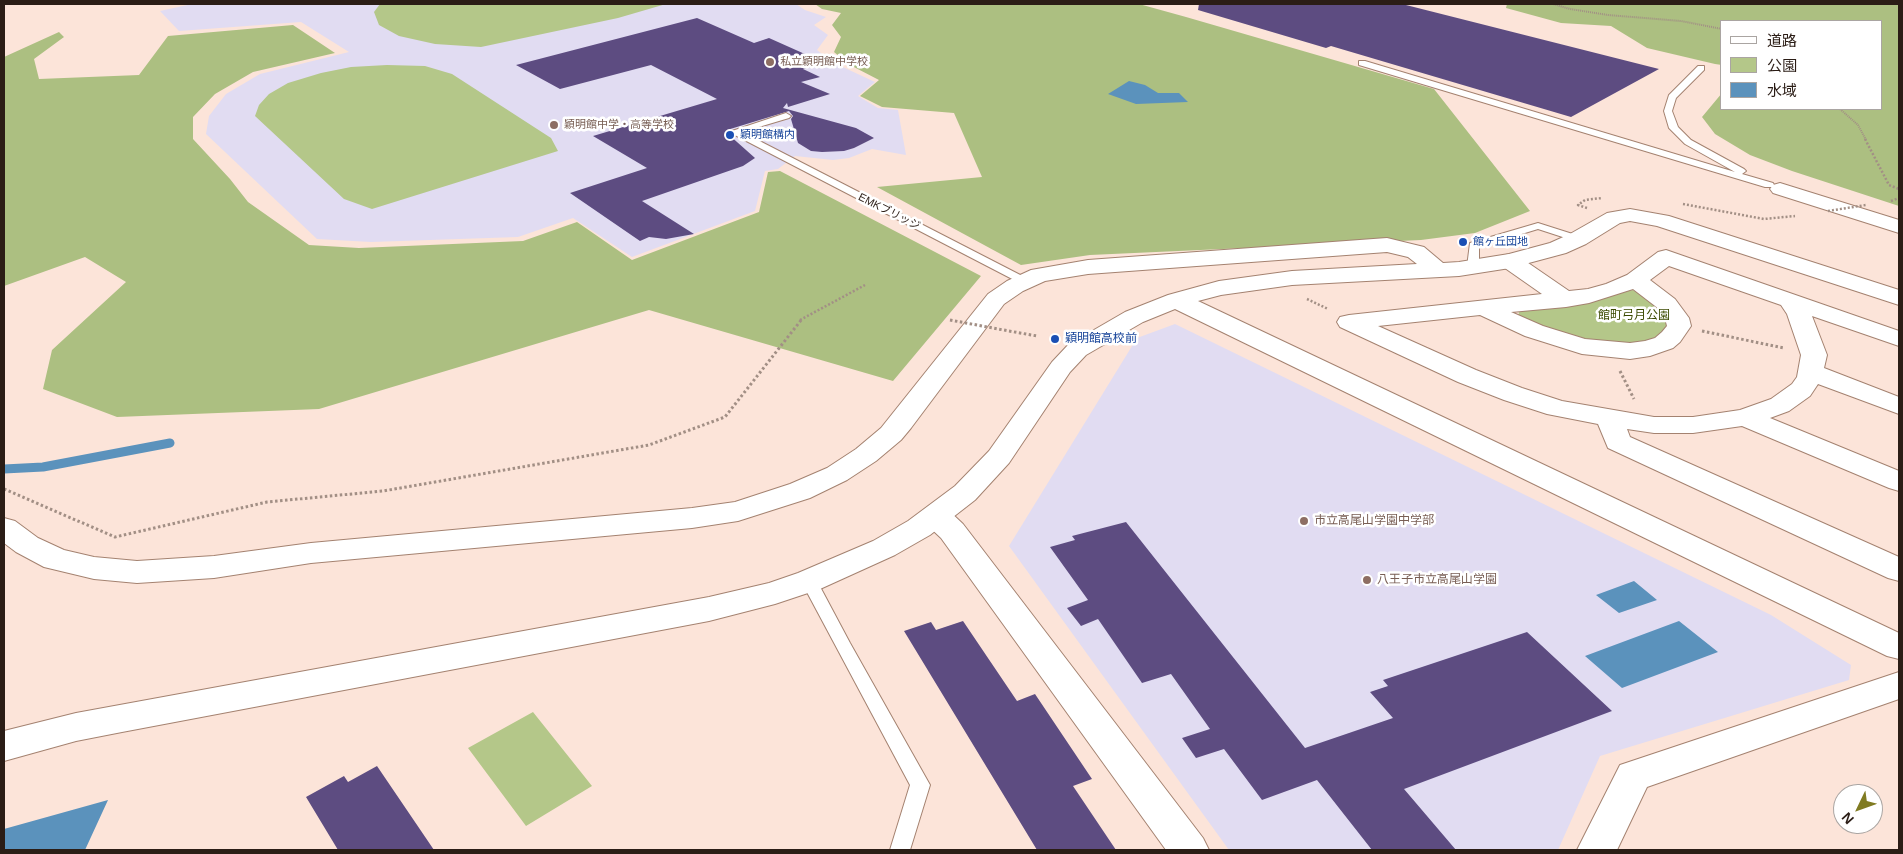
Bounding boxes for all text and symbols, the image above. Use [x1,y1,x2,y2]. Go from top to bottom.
legend [1720,20,1883,110]
text: 道路 [1767,32,1797,49]
place label: 私立穎明館中学校 [780,55,868,69]
marker: 私立穎明館中学校 [764,56,776,68]
text: 公園 [1767,57,1797,74]
text: 水域 [1767,82,1797,99]
place label: 穎明館中学・高等学校 [564,118,674,132]
marker: 穎明館中学・高等学校 [548,119,560,131]
place label: 穎明館構内 [740,128,795,142]
marker: 穎明館構内 [724,129,736,141]
street label: EMKブリッジ [856,191,922,233]
place label: 館ヶ丘団地 [1473,235,1528,249]
marker: 館ヶ丘団地 [1457,236,1469,248]
park label: 館町弓月公園 [1598,309,1670,323]
place label: 穎明館高校前 [1065,332,1137,346]
marker: 穎明館高校前 [1049,333,1061,345]
place label: 市立高尾山学園中学部 [1314,514,1434,528]
marker: 市立高尾山学園中学部 [1298,515,1310,527]
place label: 八王子市立高尾山学園 [1377,573,1497,587]
marker: 八王子市立高尾山学園 [1361,574,1373,586]
north arrow [1833,784,1883,834]
text: N [1838,809,1857,827]

